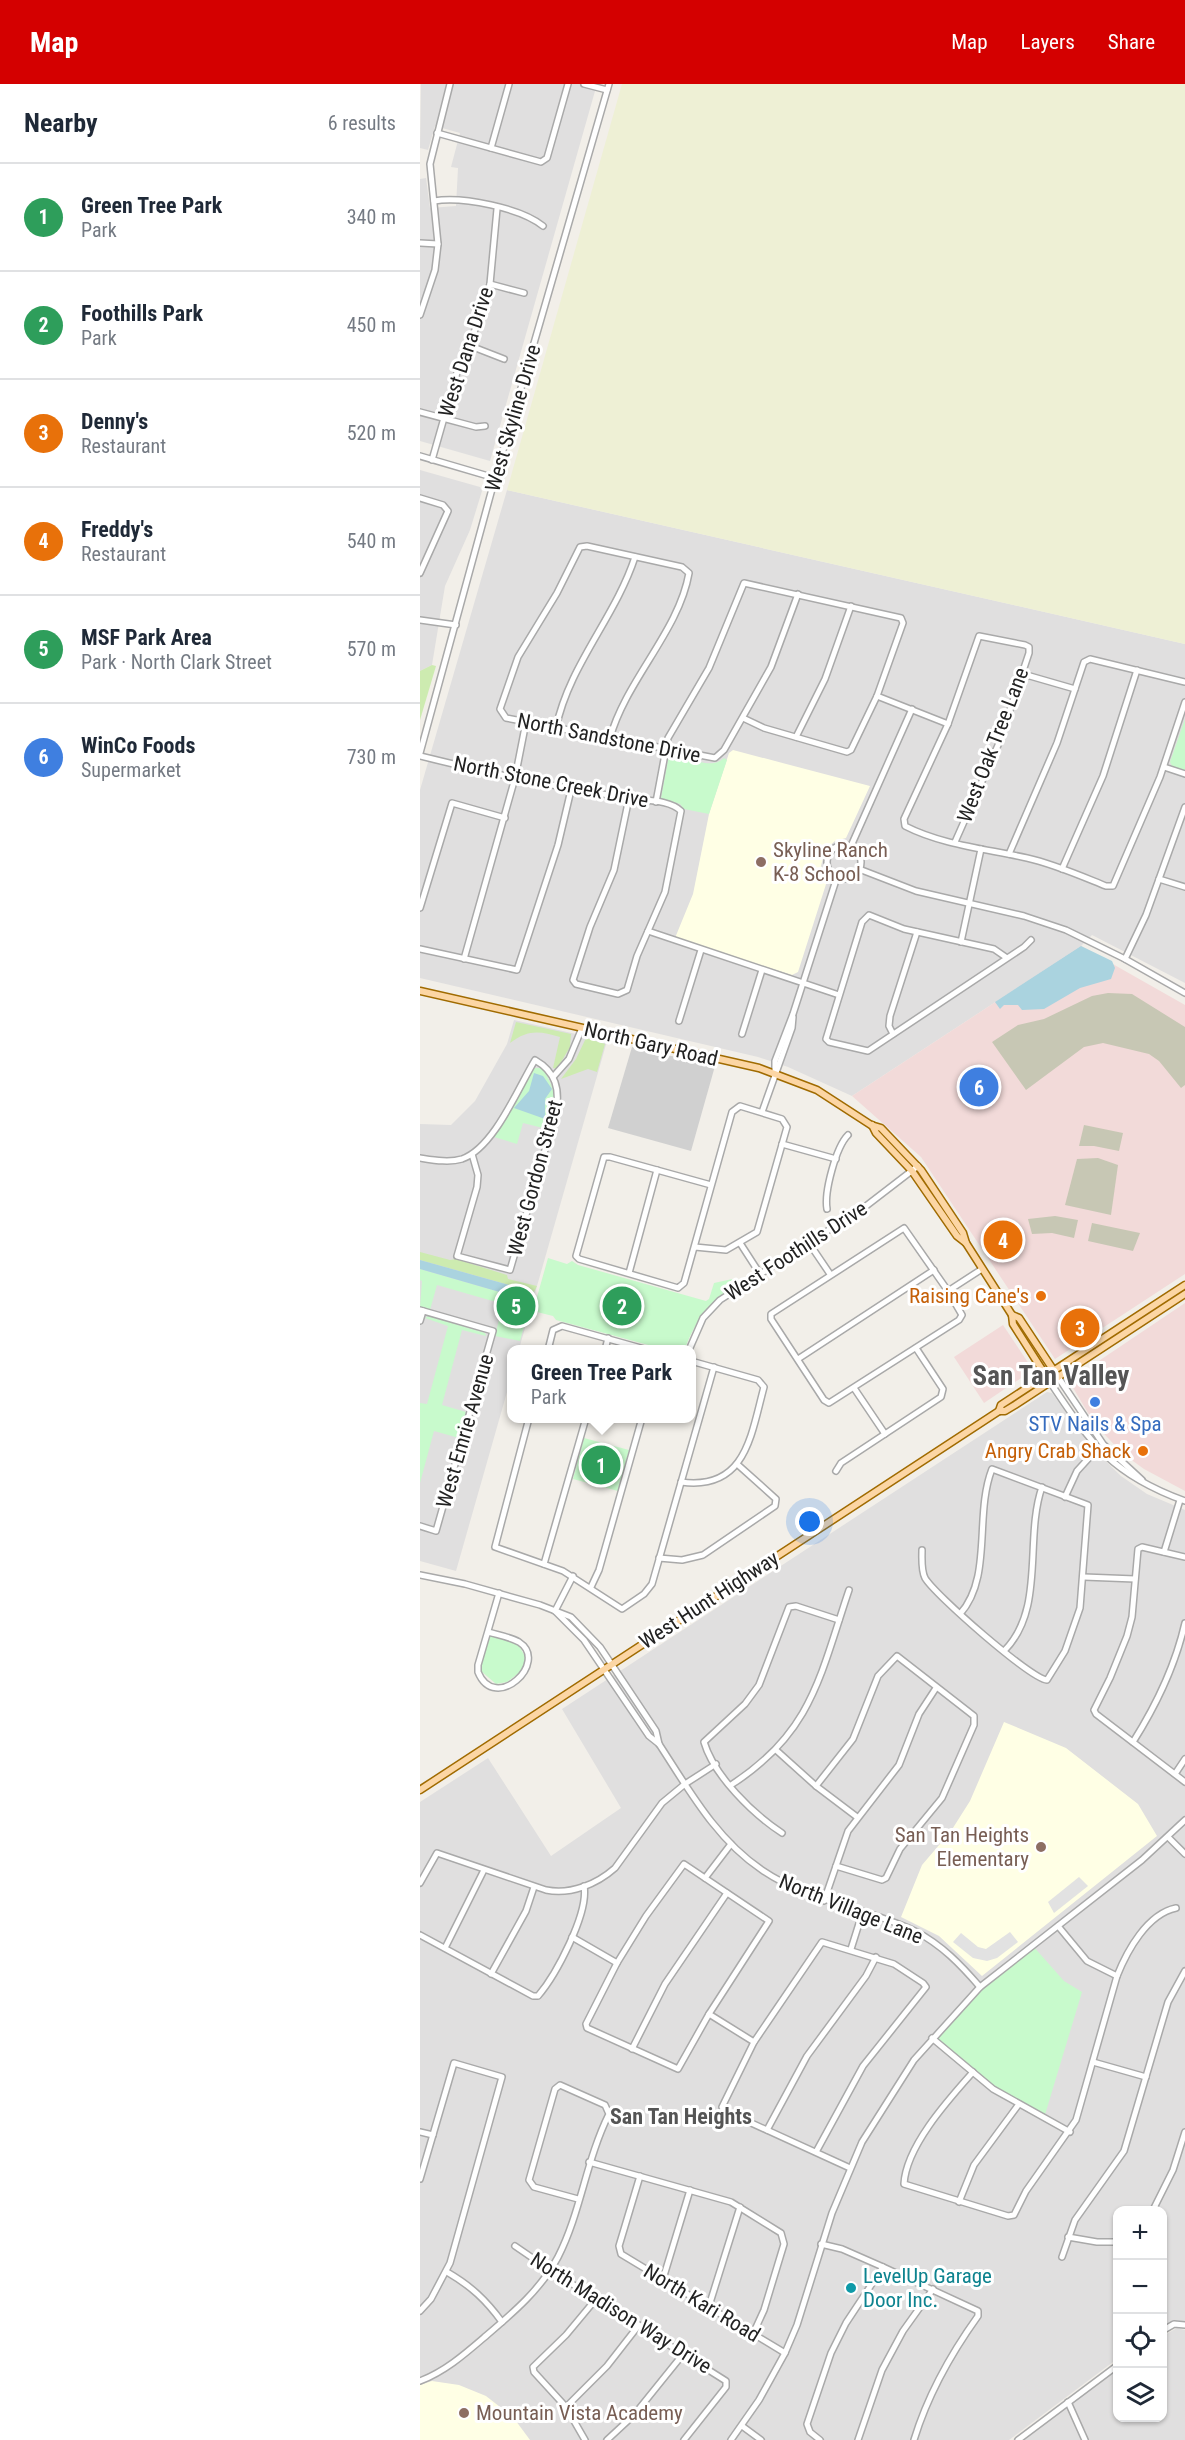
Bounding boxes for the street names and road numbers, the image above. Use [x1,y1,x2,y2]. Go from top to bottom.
street label: West Dana Drive [434,284,498,420]
street label: West Skyline Drive [481,342,545,494]
street label: West Oak Tree Lane [952,664,1034,826]
street label: North Sandstone Drive [515,708,703,768]
street label: North Stone Creek Drive [452,751,651,813]
street label: North Gary Road [582,1017,720,1071]
street label: West Gordon Street [503,1097,567,1259]
street label: West Foothills Drive [721,1196,872,1306]
street label: West Emrie Avenue [432,1351,498,1511]
street label: West Hunt Highway [635,1546,783,1654]
street label: North Village Lane [776,1869,927,1949]
street label: North Madison Way Drive [526,2247,716,2379]
street label: North Kari Road [640,2259,764,2347]

